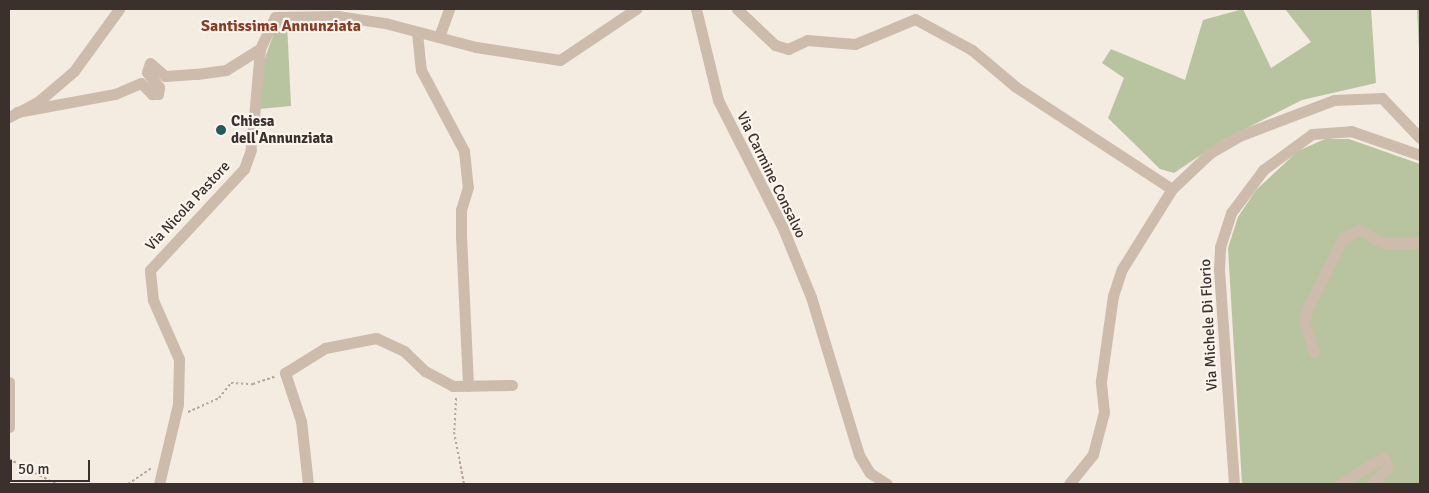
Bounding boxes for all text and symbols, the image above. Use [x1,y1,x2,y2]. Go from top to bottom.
district label: Santissima Annunziata [201,16,361,36]
street label: Via Carmine Consalvo [733,109,809,241]
place label: Chiesa dell'Annunziata [231,112,333,147]
marker: Chiesa dell'Annunziata [215,124,227,136]
street label: Via Nicola Pastore [142,157,234,255]
street label: Via Michele Di Florio [1197,259,1221,391]
scale bar [12,450,92,482]
text: 50 m [18,460,49,478]

